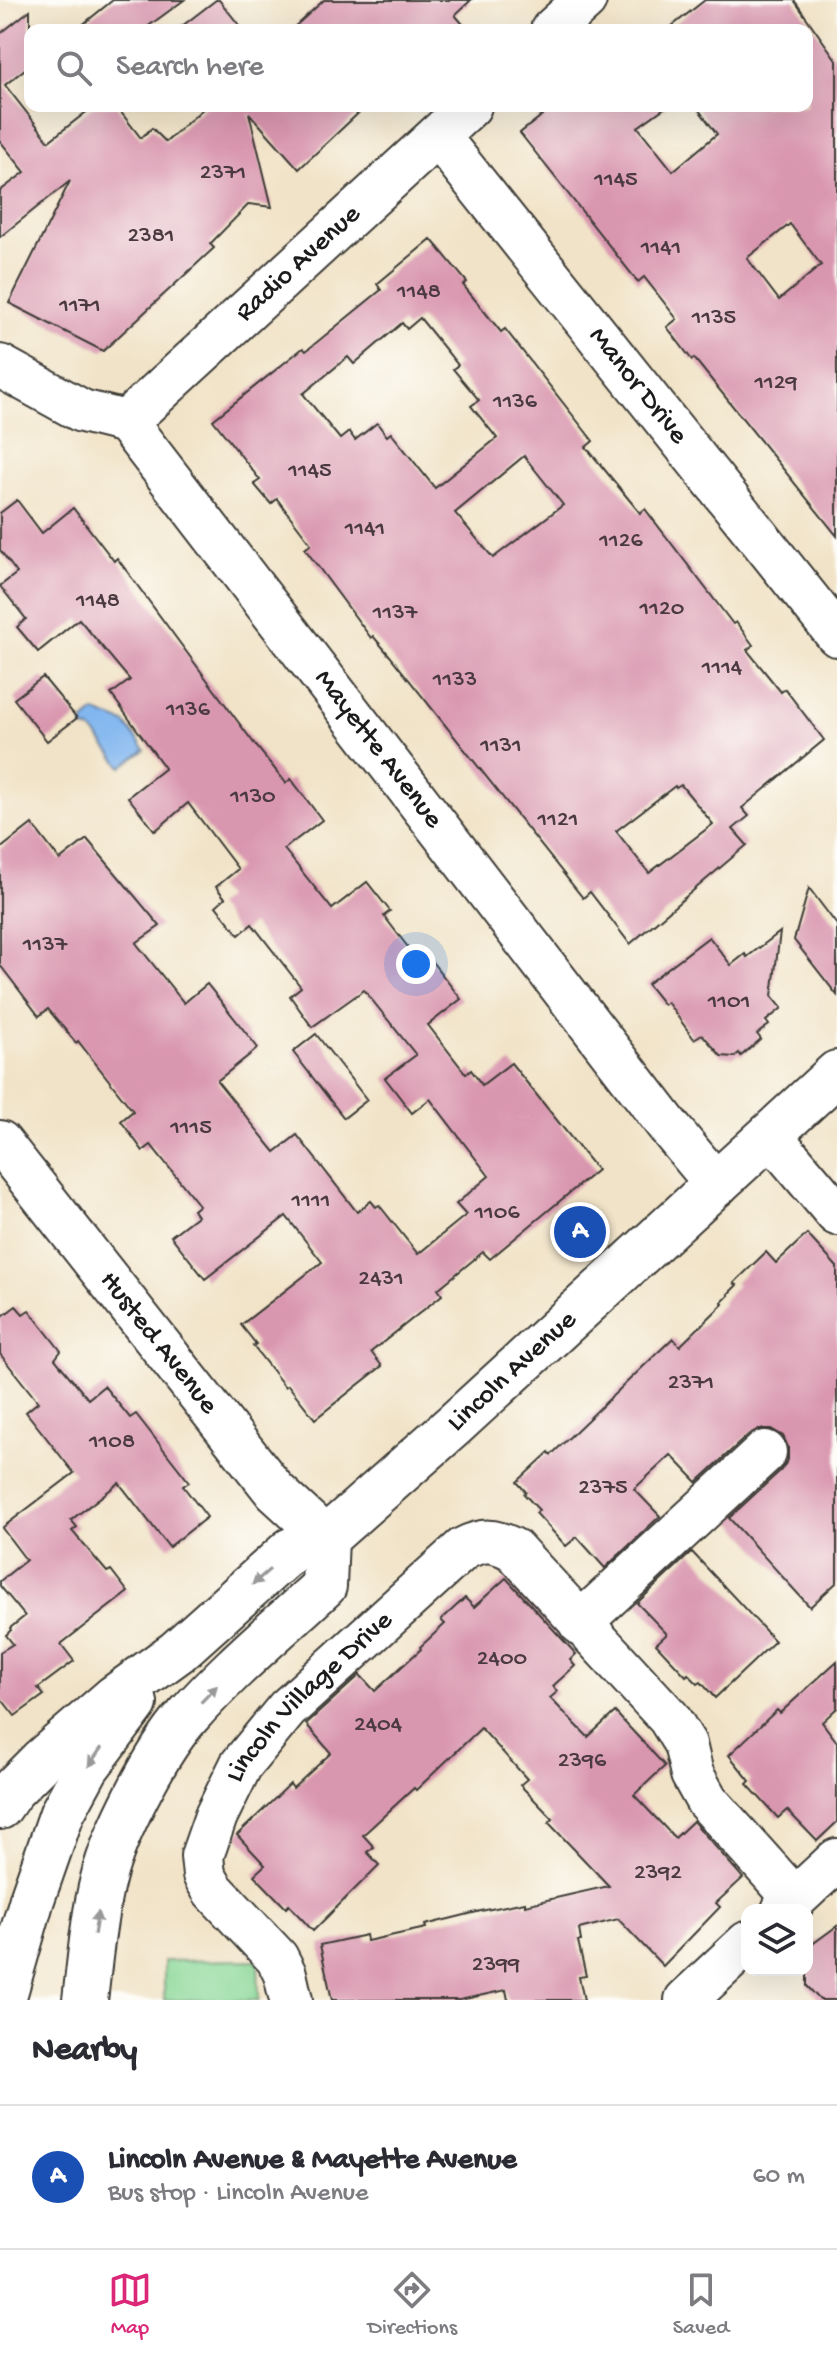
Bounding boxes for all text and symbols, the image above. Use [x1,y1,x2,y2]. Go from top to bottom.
search box [24,24,813,112]
icon: search [52,46,96,90]
text: Search here [116,51,264,86]
house number: 2371 [200,159,246,188]
house number: 1145 [593,166,638,195]
street label: Radio Avenue [229,198,368,329]
house number: 2381 [127,222,175,251]
house number: 1141 [640,234,681,263]
house number: 1148 [396,278,441,307]
house number: 1171 [58,292,101,321]
house number: 1135 [691,304,736,333]
street label: Manor Drive [581,321,695,452]
house number: 1129 [753,369,798,398]
house number: 1136 [492,388,538,417]
house number: 1145 [287,457,332,486]
house number: 1141 [344,515,385,544]
house number: 1126 [598,527,643,556]
house number: 1148 [75,587,120,616]
house number: 1120 [639,595,684,624]
house number: 1137 [372,599,418,628]
house number: 1114 [701,654,743,683]
street label: Mayette Avenue [307,663,450,836]
house number: 1133 [432,666,477,695]
house number: 1136 [165,696,211,725]
house number: 1131 [479,732,522,761]
house number: 1130 [229,783,276,812]
house number: 1121 [537,806,578,835]
house number: 1137 [22,931,68,960]
your location [396,944,436,984]
house number: 1101 [707,988,750,1017]
house number: 1115 [169,1114,212,1143]
house number: 1111 [291,1187,330,1216]
house number: 1106 [473,1199,520,1228]
pin: A [554,1202,606,1262]
street label: Husted Avenue [92,1265,225,1422]
house number: 2431 [358,1265,404,1294]
street label: Lincoln Avenue [441,1304,584,1439]
house number: 2371 [668,1369,714,1398]
house number: 1108 [88,1428,135,1457]
house number: 2375 [578,1474,628,1503]
one-way arrow [251,1568,271,1585]
street label: Lincoln Village Drive [218,1604,400,1788]
house number: 2400 [477,1645,527,1674]
one-way arrow [200,1685,218,1704]
house number: 2404 [354,1711,403,1740]
one-way arrow [87,1747,103,1768]
house number: 2396 [558,1747,607,1776]
house number: 2392 [634,1859,682,1888]
map controls [741,1904,813,1976]
button: layers [741,1904,813,1976]
one-way arrow [90,1910,102,1935]
house number: 2399 [472,1951,520,1980]
text: Nearby [32,2032,137,2072]
text: Lincoln Avenue & Mayette Avenue [108,2144,517,2179]
text: A [50,2162,66,2193]
text: 60 m [752,2162,805,2193]
text: Bus stop · Lincoln Avenue [108,2179,368,2210]
tab: Map [108,2268,152,2342]
tab: Directions [368,2268,457,2342]
tab: Saved [673,2268,729,2342]

